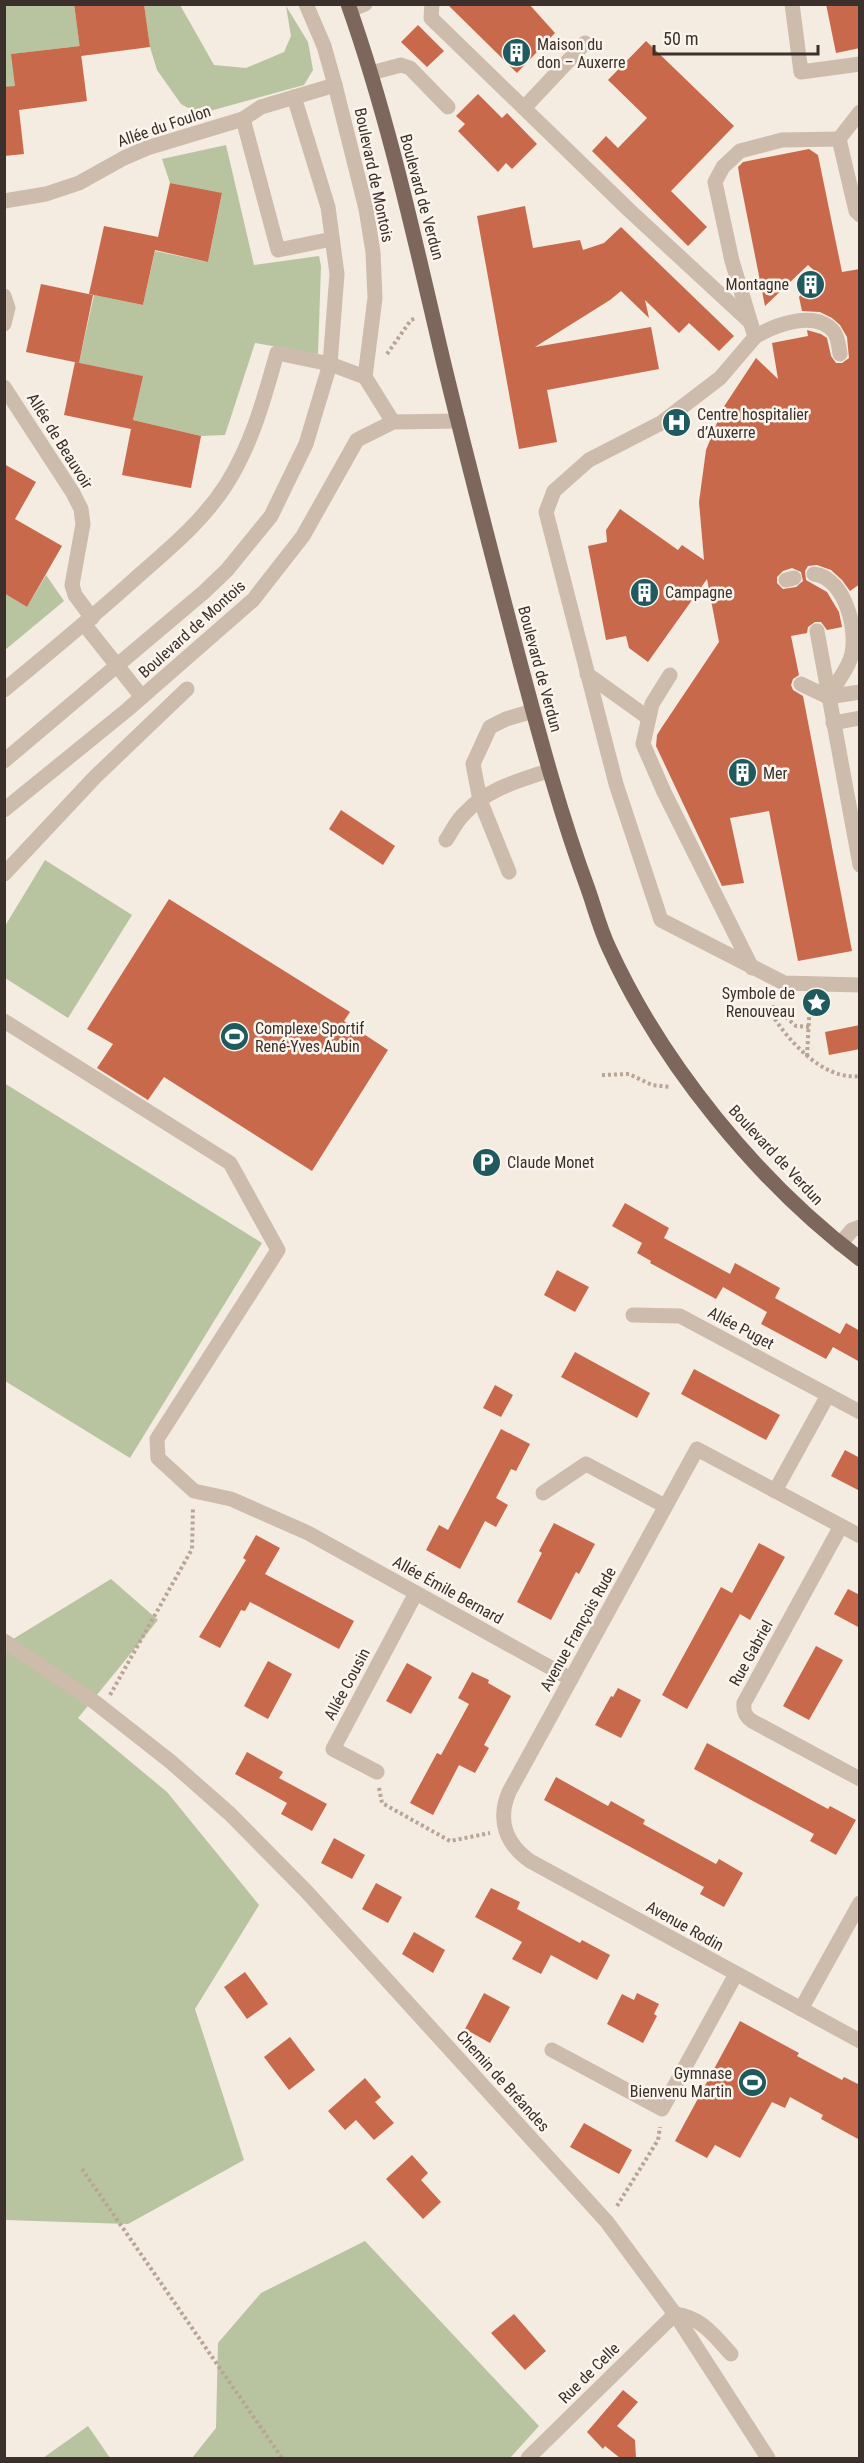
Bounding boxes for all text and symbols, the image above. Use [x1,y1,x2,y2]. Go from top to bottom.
scale bar [654,18,818,56]
text: 50 m [663,28,698,49]
place label: Maison du don – Auxerre [537,35,626,72]
building icon: Maison du don – Auxerre [500,37,532,69]
street label: Allée du Foulon [115,101,213,151]
street label: Boulevard de Montois [350,106,398,244]
street label: Boulevard de Verdun [396,132,448,262]
building icon: Montagne [794,268,826,300]
place label: Montagne [726,275,789,294]
street label: Allée de Beauvoir [23,390,97,492]
place label: Centre hospitalier d’Auxerre [697,405,809,442]
hospital icon: Centre hospitalier d’Auxerre [660,407,692,439]
street label: Boulevard de Montois [135,576,249,682]
building icon: Campagne [628,576,660,608]
place label: Campagne [665,583,732,602]
street label: Boulevard de Verdun [514,604,566,734]
building icon: Mer [726,757,758,789]
place label: Mer [763,764,788,783]
place label: Symbole de Renouveau [722,984,795,1021]
place icon: Symbole de Renouveau [800,986,832,1018]
place label: Complexe Sportif René-Yves Aubin [255,1019,364,1056]
sports icon: Complexe Sportif René-Yves Aubin [218,1021,250,1053]
street label: Boulevard de Verdun [725,1101,827,1209]
parking icon: Claude Monet [470,1146,502,1178]
place label: Claude Monet [507,1153,595,1172]
street label: Allée Puget [705,1303,777,1353]
street label: Allée Émile Bernard [390,1552,506,1628]
street label: Avenue François Rude [536,1564,620,1694]
street label: Rue Gabriel [725,1617,777,1689]
street label: Allée Cousin [320,1645,374,1723]
street label: Avenue Rodin [643,1897,727,1955]
street label: Chemin de Bréandes [453,2026,553,2136]
place label: Gymnase Bienvenu Martin [630,2064,732,2101]
sports icon: Gymnase Bienvenu Martin [737,2066,769,2098]
street label: Rue de Celle [555,2339,623,2407]

